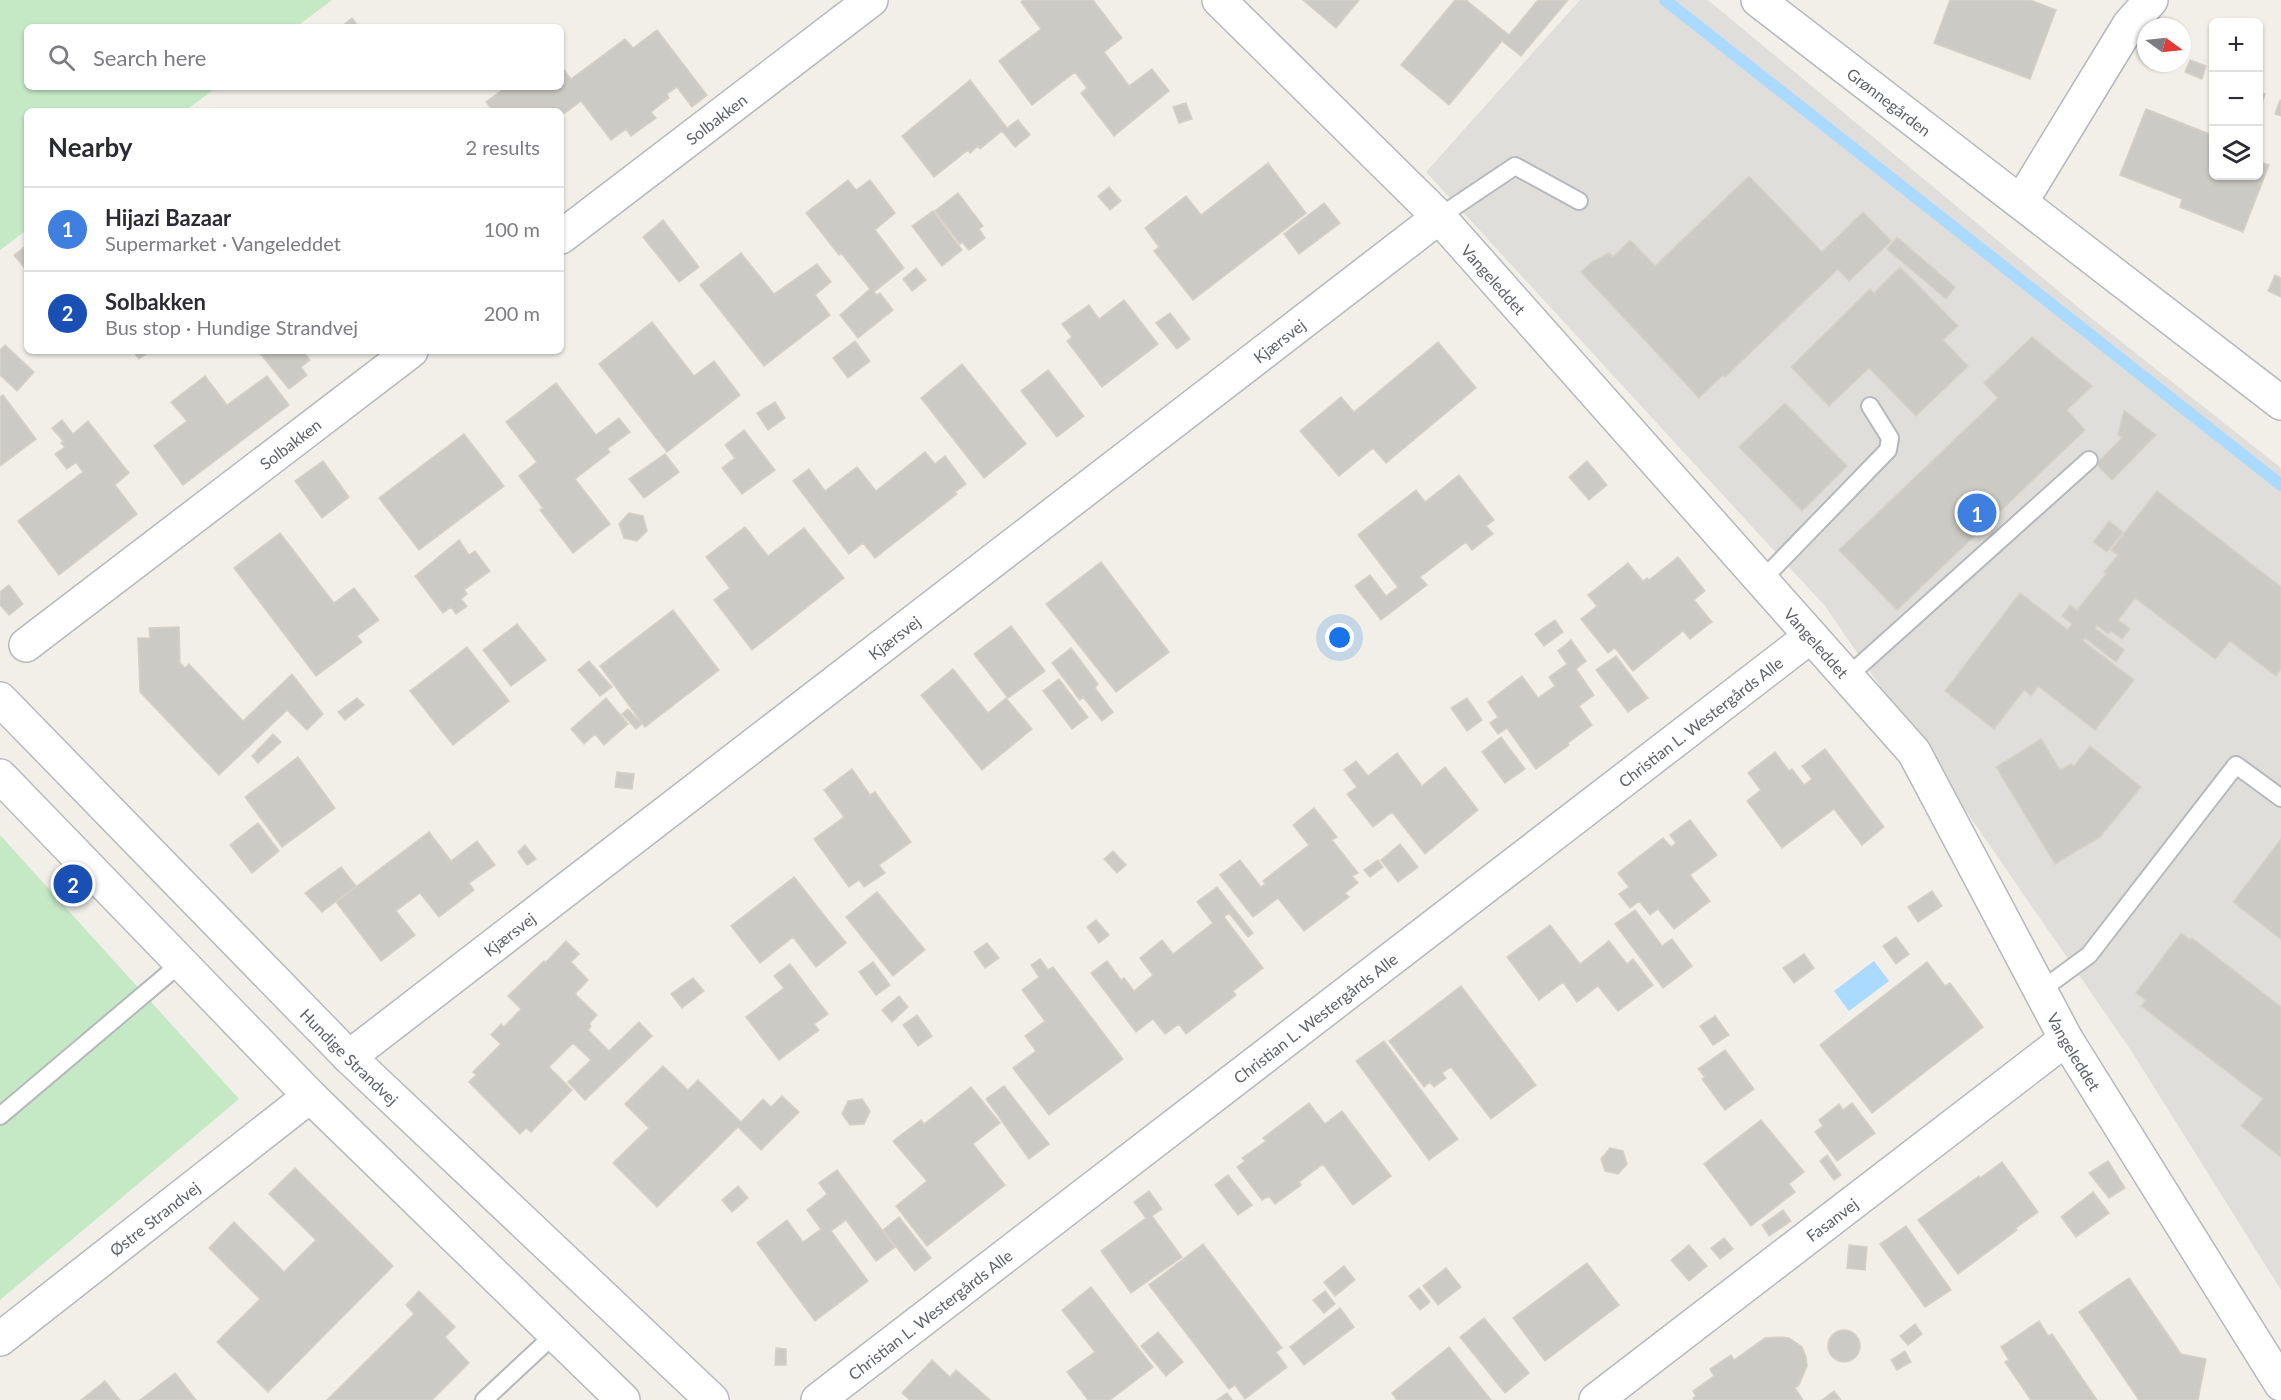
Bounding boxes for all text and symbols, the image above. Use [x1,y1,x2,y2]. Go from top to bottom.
north arrow [2137,18,2191,72]
map controls [2209,18,2263,180]
button: + [2209,18,2263,72]
search box [24,24,564,90]
icon: search [45,41,78,74]
text: Search here [93,44,206,71]
street label: Grønnegården [1844,63,1935,140]
button: − [2209,72,2263,126]
street label: Solbakken [682,89,750,148]
button: layers [2209,126,2263,180]
text: Nearby [48,131,133,163]
text: 2 results [465,135,540,159]
text: Hijazi Bazaar [105,204,231,231]
text: 1 [62,217,73,241]
text: 100 m [484,217,540,241]
text: Supermarket · Vangeleddet [105,231,341,255]
street label: Vangeleddet [1458,240,1530,318]
text: Solbakken [105,288,206,315]
text: 2 [62,301,73,325]
text: 200 m [484,301,540,325]
street label: Kjærsvej [1249,314,1309,366]
text: Bus stop · Hundige Strandvej [105,315,358,339]
street label: Solbakken [256,414,324,473]
pin: 1 [1958,490,1996,536]
street label: Vangeleddet [1781,603,1853,682]
street label: Kjærsvej [864,611,924,663]
your location [1325,623,1354,652]
street label: Christian L. Westergårds Alle [1614,652,1786,790]
pin: 2 [54,862,92,906]
street label: Kjærsvej [479,908,539,960]
street label: Christian L. Westergårds Alle [1229,949,1401,1087]
street label: Hundige Strandvej [297,1004,403,1108]
street label: Vangeleddet [2044,1009,2105,1094]
street label: Østre Strandvej [105,1177,203,1259]
street label: Fasanvej [1802,1193,1861,1245]
street label: Christian L. Westergårds Alle [844,1245,1016,1383]

